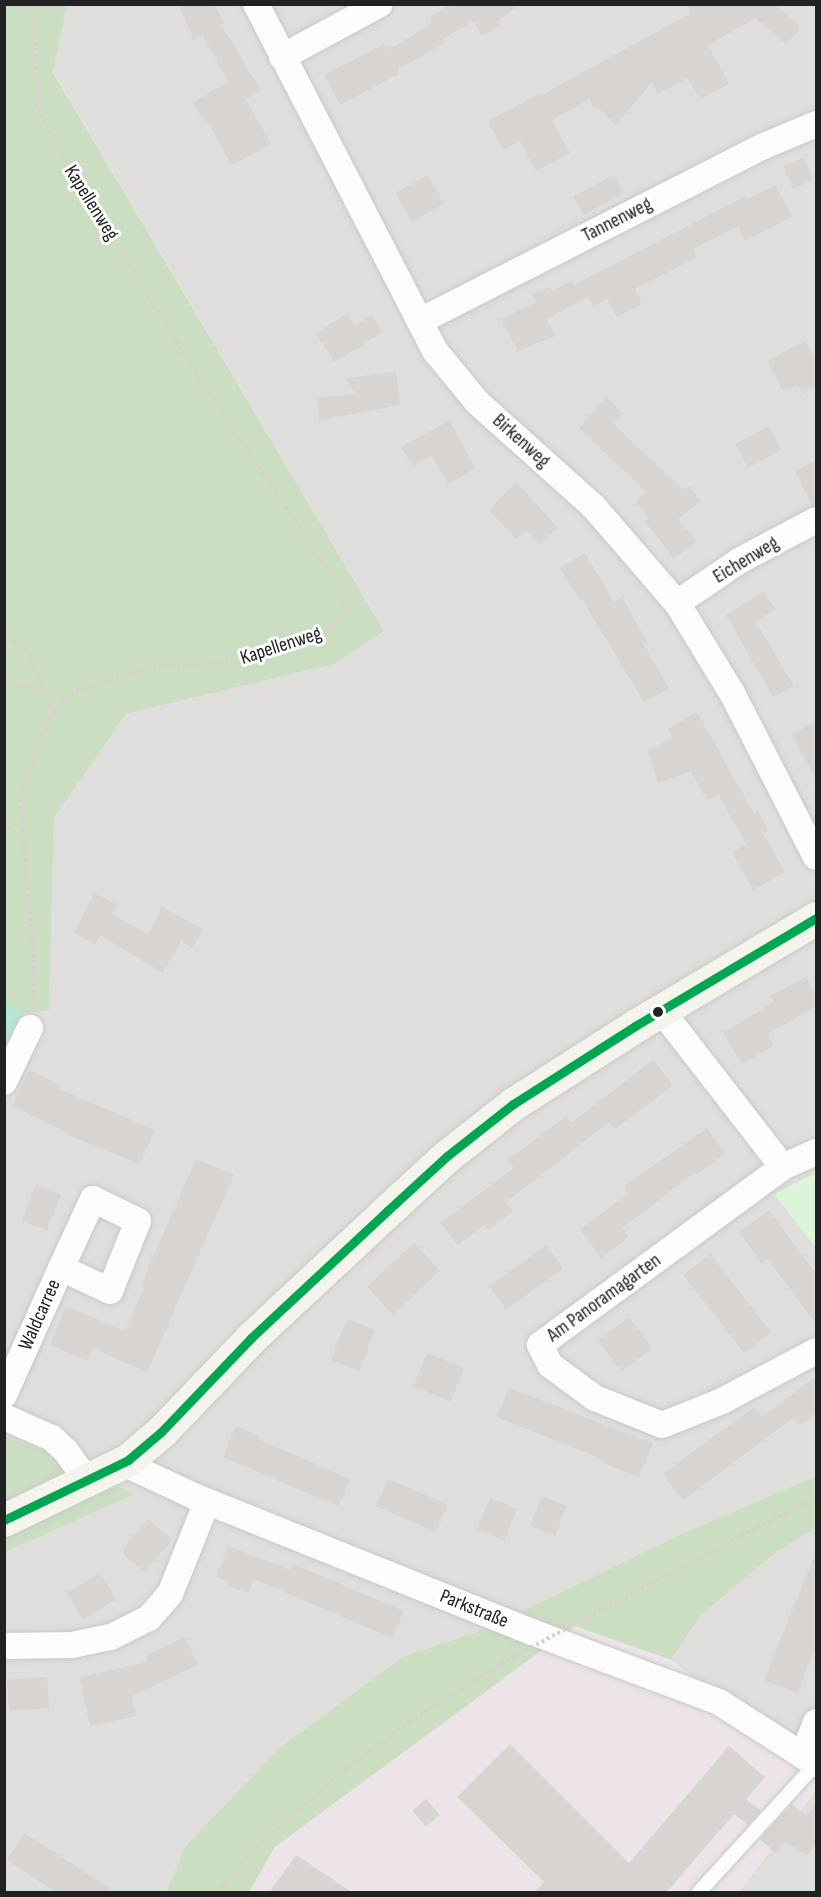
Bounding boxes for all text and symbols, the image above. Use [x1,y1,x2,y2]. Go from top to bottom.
street label: Kapellenweg [59,161,123,245]
street label: Tannenweg [578,192,656,248]
street label: Birkenweg [487,409,555,473]
street label: Eichenweg [709,531,783,589]
street label: Kapellenweg [237,622,325,670]
unlabelled marker [652,1006,664,1018]
street label: Am Panoramagarten [542,1249,666,1347]
street label: Waldcarree [14,1276,66,1354]
street label: Parkstraße [436,1584,512,1634]

